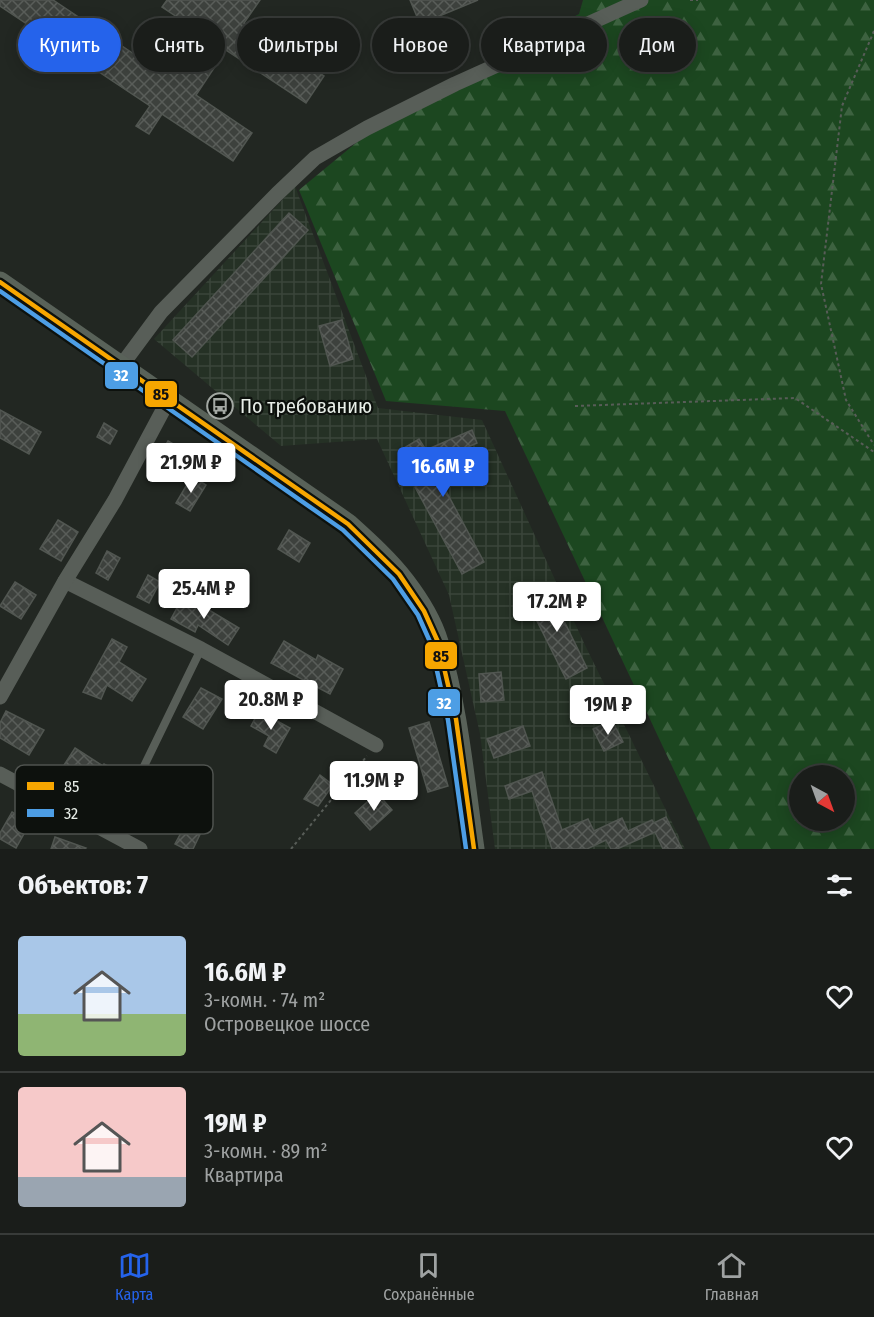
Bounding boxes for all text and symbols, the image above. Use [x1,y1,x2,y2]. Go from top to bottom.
chip: Купить [18,18,121,72]
chip: Снять [133,18,225,72]
chip: Фильтры [237,18,360,72]
chip: Новое [372,18,469,72]
chip: Квартира [481,18,607,72]
chip: Дом [619,18,696,72]
line badge: 32 [104,361,139,390]
text: 32 [113,366,129,385]
line badge: 85 [144,380,178,408]
text: 85 [153,385,169,404]
bus stop icon: По требованию [205,391,235,421]
place label: По требованию [240,394,372,418]
pin: 21.9M ₽ [136,443,246,494]
pin: 16.6M ₽ [388,447,498,498]
text: 21.9M ₽ [160,450,222,474]
text: 16.6M ₽ [411,454,475,478]
pin: 25.4M ₽ [149,569,259,620]
text: 25.4M ₽ [173,576,235,600]
pin: 17.2M ₽ [502,582,612,633]
text: 17.2M ₽ [527,589,587,613]
line badge: 85 [424,641,458,670]
text: 85 [433,647,449,666]
pin: 20.8M ₽ [216,680,326,731]
pin: 19M ₽ [566,685,650,736]
text: 20.8M ₽ [239,687,303,711]
line badge: 32 [427,688,461,717]
text: 19M ₽ [584,692,632,716]
text: 32 [436,694,452,713]
pin: 11.9M ₽ [319,761,429,812]
legend [15,765,213,834]
north arrow [789,765,855,831]
map controls [789,765,855,831]
text: 11.9M ₽ [344,768,404,792]
text: 85 [64,777,79,796]
text: 32 [64,804,78,823]
icon: filters [823,869,856,902]
text: Объектов: 7 [18,870,148,901]
text: 16.6M ₽ [204,957,286,988]
icon: home [66,960,138,1032]
icon: heart [823,980,856,1013]
text: 3-комн. · 74 m² [204,988,325,1012]
text: Островецкое шоссе [204,1012,370,1036]
text: 19M ₽ [204,1108,267,1139]
icon: home [66,1111,138,1183]
icon: heart [823,1131,856,1164]
text: 3-комн. · 89 m² [204,1139,327,1163]
text: Квартира [204,1163,284,1187]
tab: Карта [115,1249,153,1304]
tab: Сохранённые [383,1249,475,1304]
tab: Главная [705,1249,759,1304]

